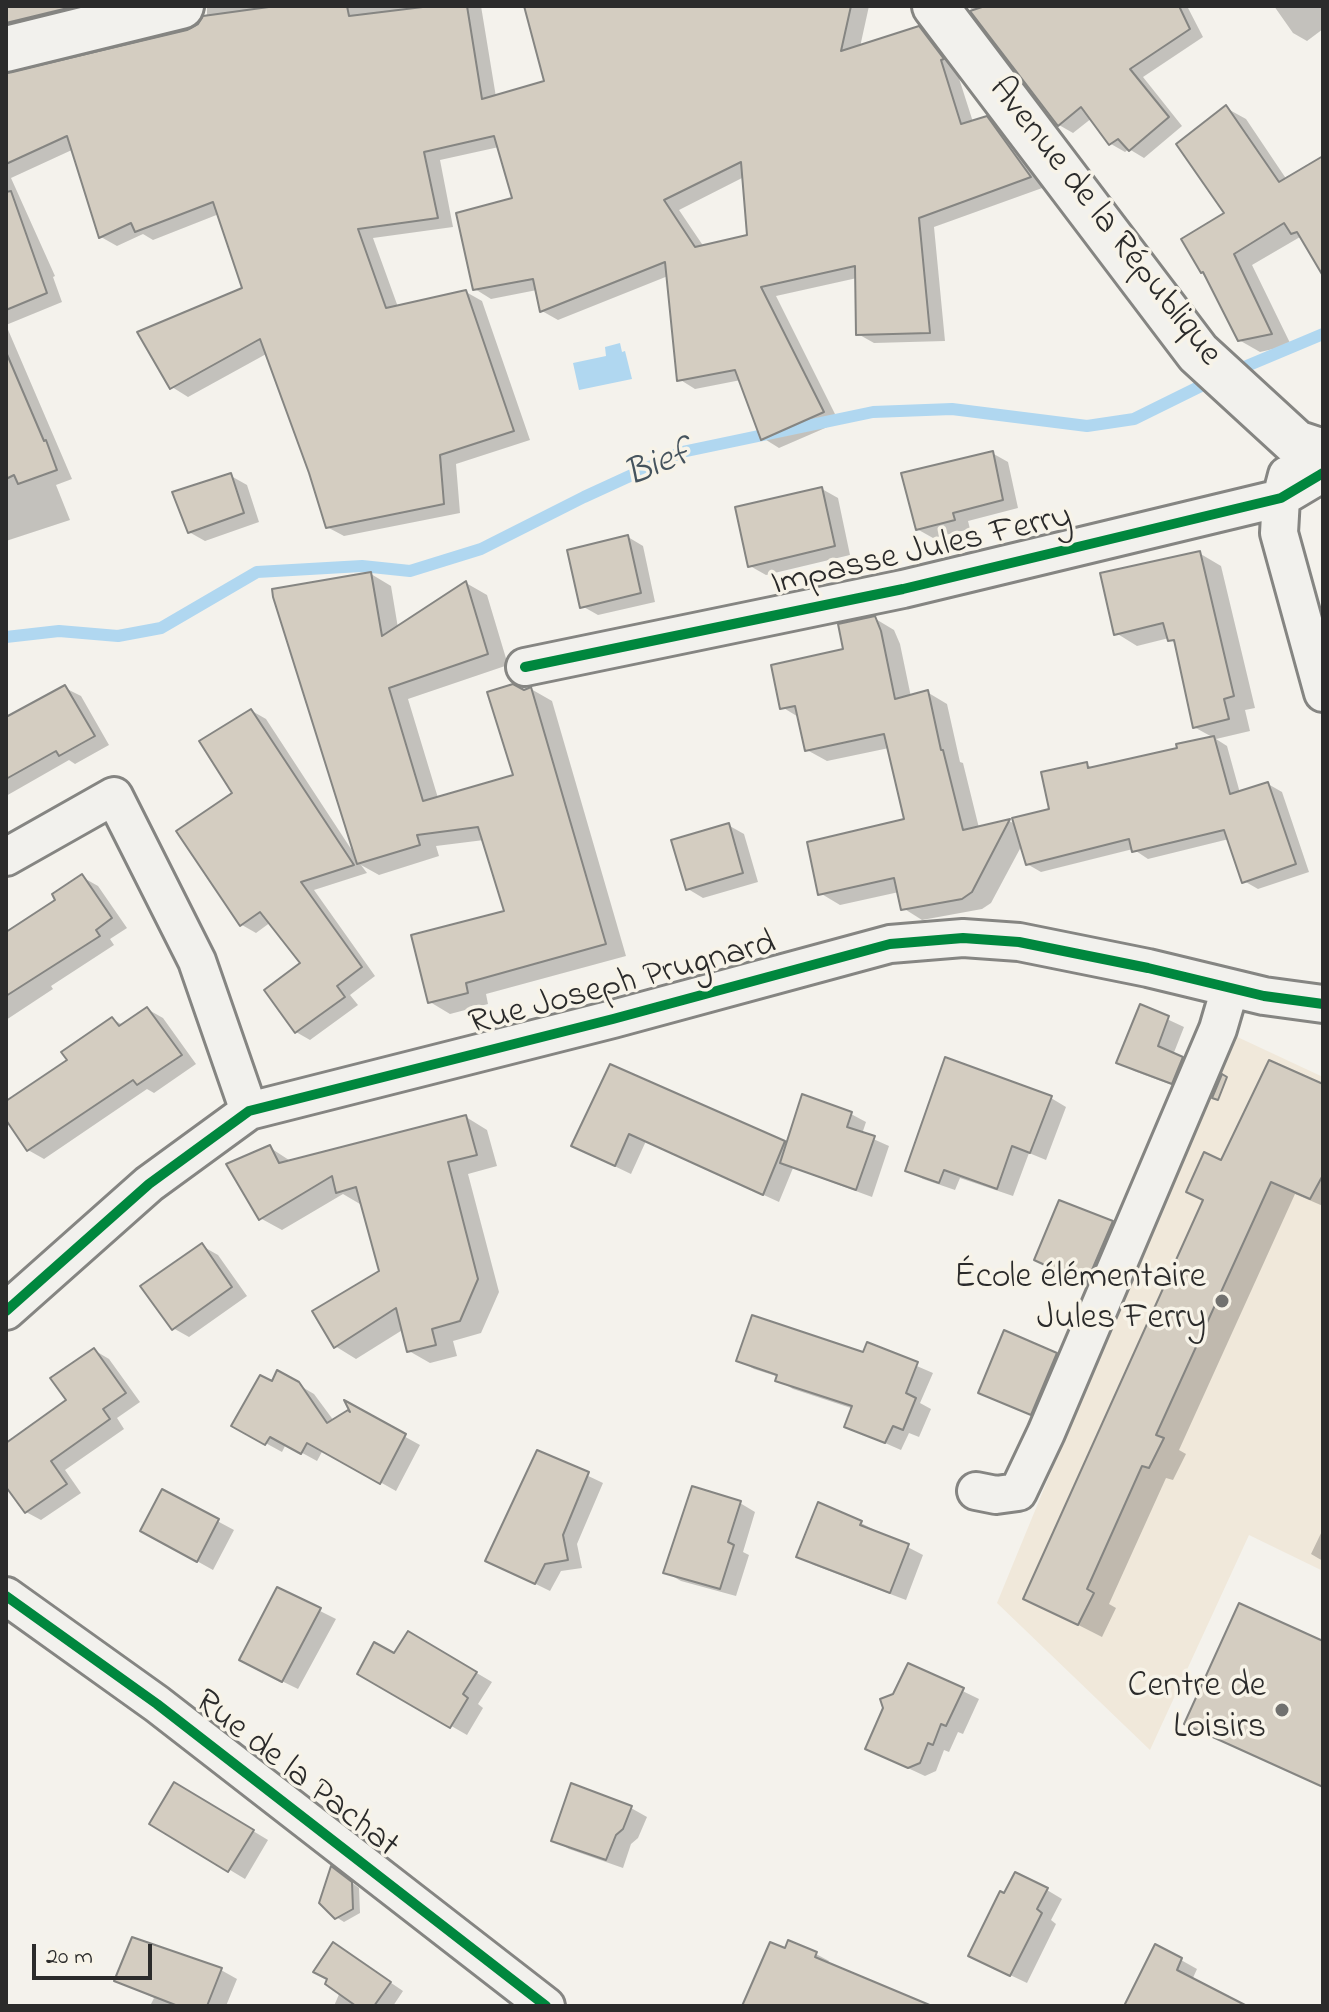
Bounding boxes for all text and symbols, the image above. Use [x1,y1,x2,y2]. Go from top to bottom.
street label: Avenue de la République [977,70,1229,376]
water label: Bief [619,433,699,501]
street label: Impasse Jules Ferry [768,497,1076,609]
street label: Rue Joseph Prugnard [465,924,781,1048]
place label: École élémentaire Jules Ferry [954,1258,1206,1343]
marker: École élémentaire Jules Ferry [1213,1292,1231,1310]
place label: Centre de Loisirs [1128,1667,1266,1752]
street label: Rue de la Pachat [184,1683,406,1869]
marker: Centre de Loisirs [1273,1701,1291,1719]
scale bar [36,1928,156,1978]
text: 20 m [46,1940,93,1975]

